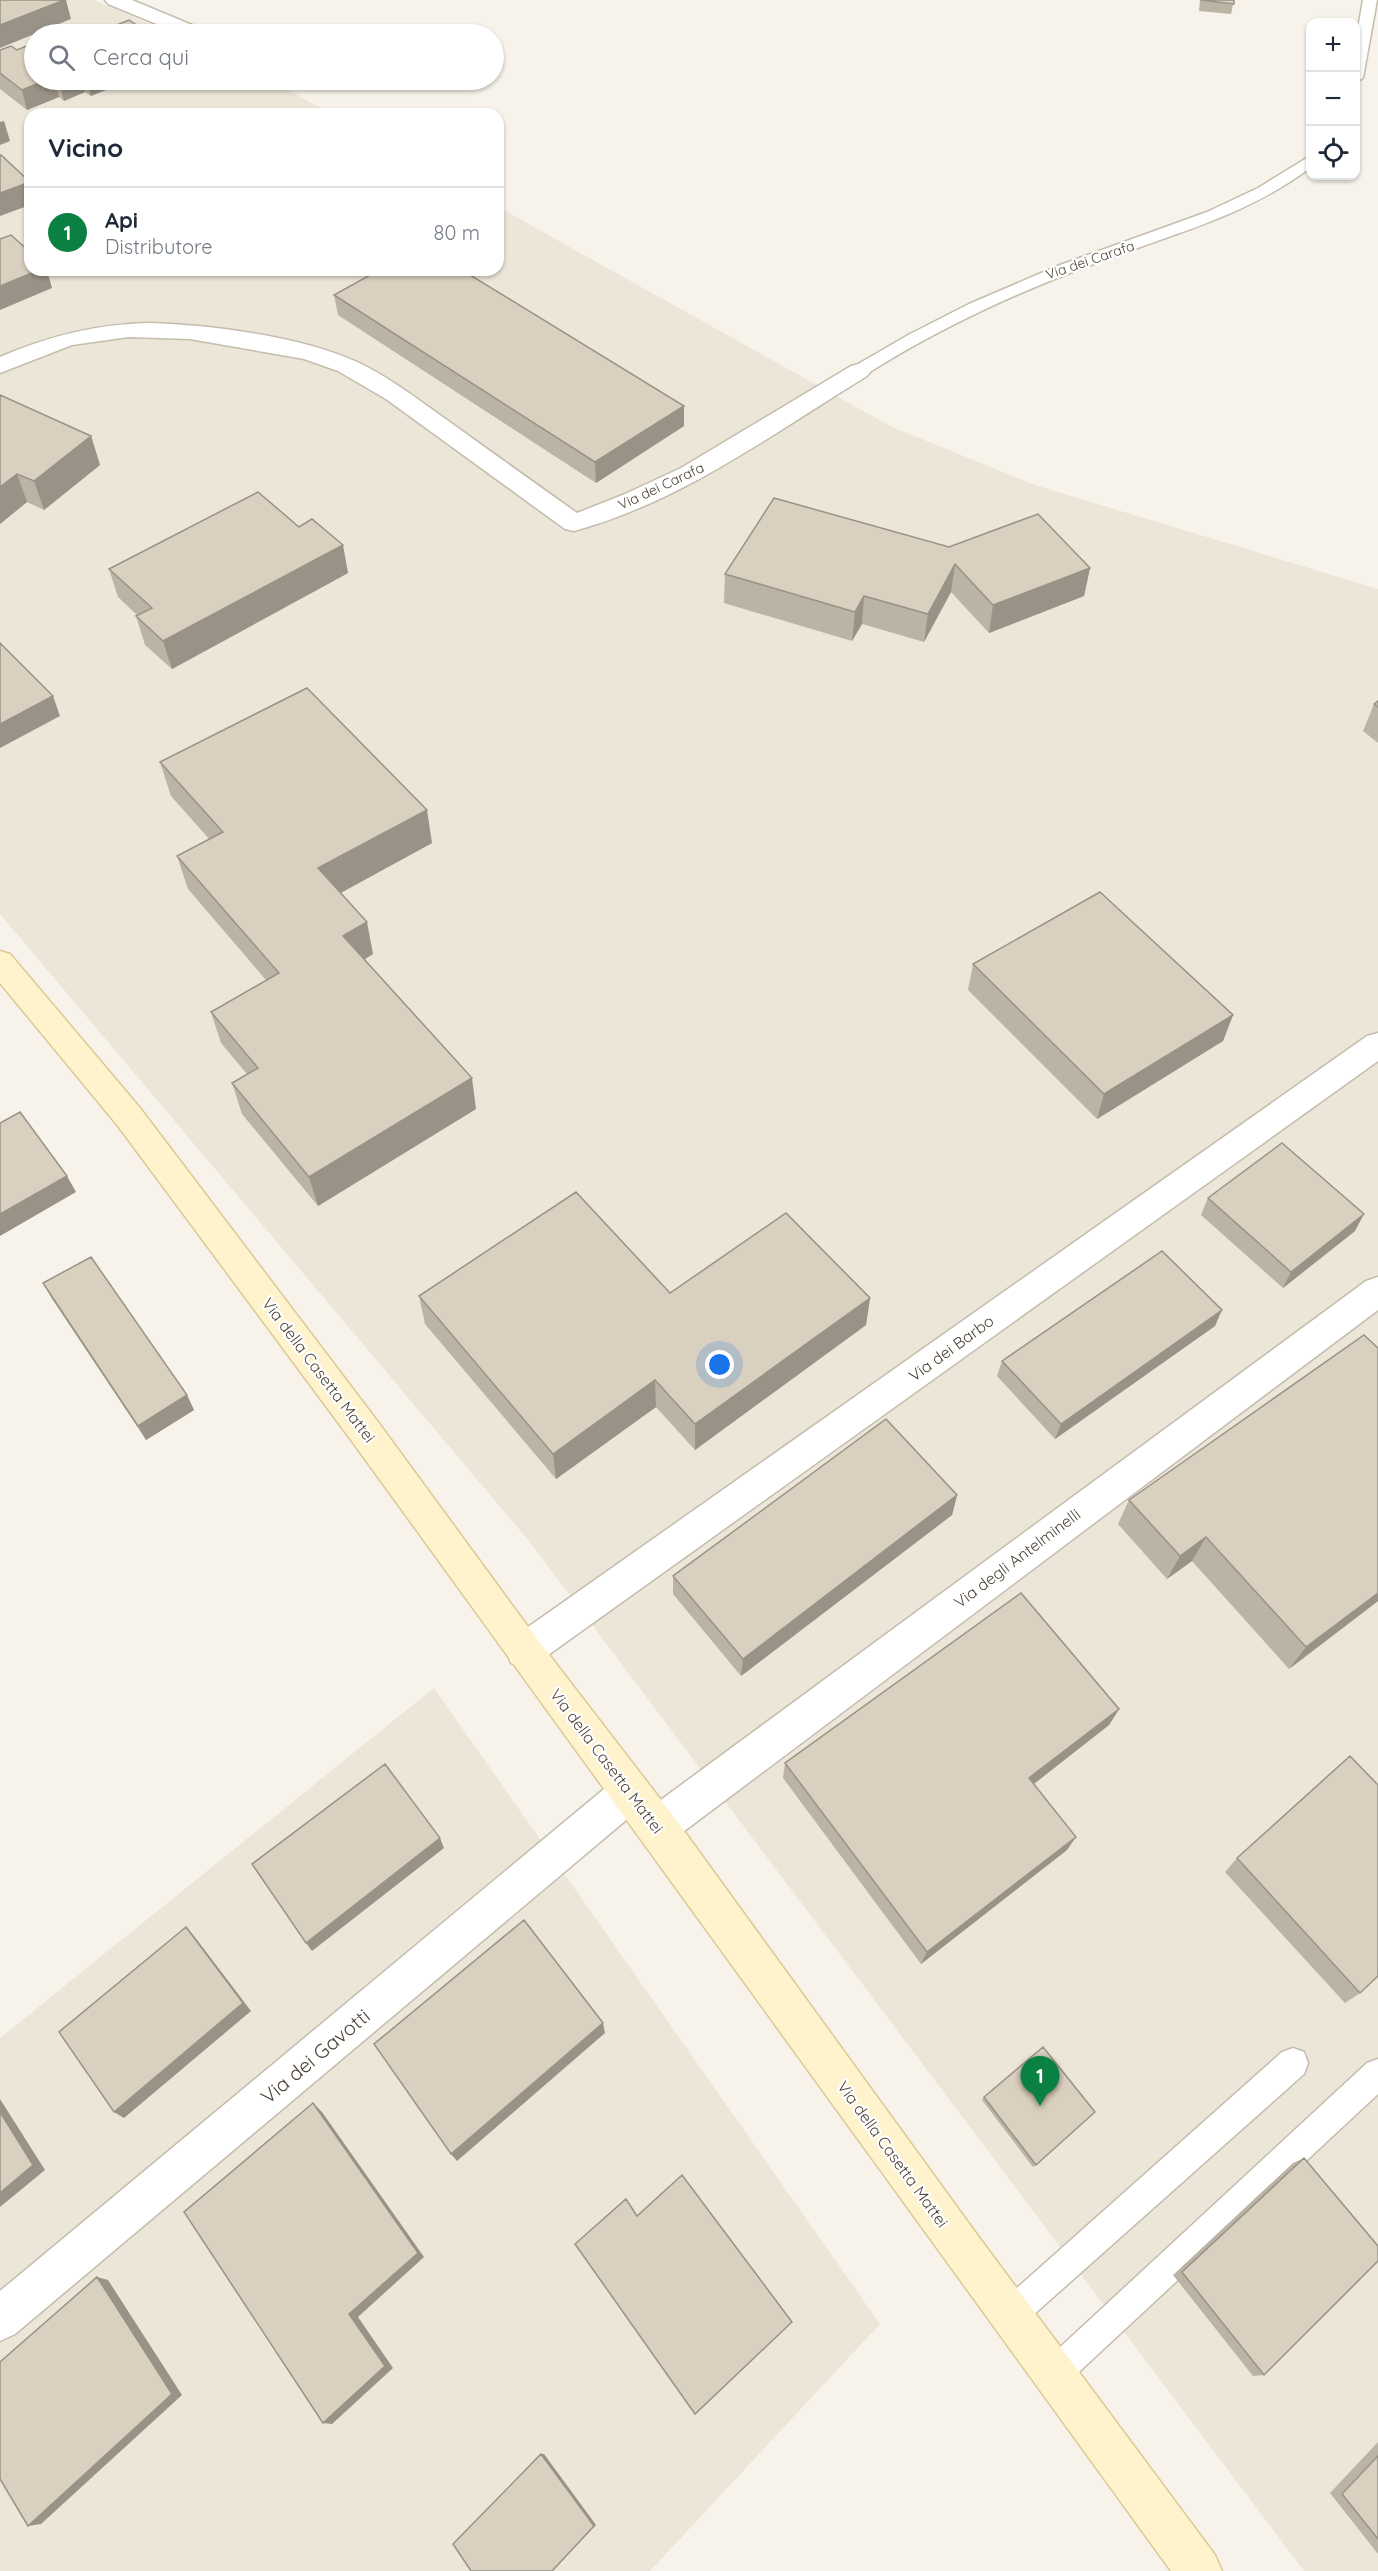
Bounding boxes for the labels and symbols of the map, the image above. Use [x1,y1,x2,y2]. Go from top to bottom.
street label: Via dei Carafa [1043,236,1137,284]
street label: Via dei Carafa [615,458,707,514]
street label: Via della Casetta Mattei [258,1294,380,1446]
street label: Via dei Barbo [905,1310,997,1386]
your location [705,1350,734,1379]
street label: Via degli Antelminelli [950,1504,1084,1612]
street label: Via della Casetta Mattei [546,1685,668,1837]
street label: Via dei Gavotti [255,2003,375,2109]
pin: 1 [1020,2056,1060,2106]
street label: Via della Casetta Mattei [833,2077,953,2231]

